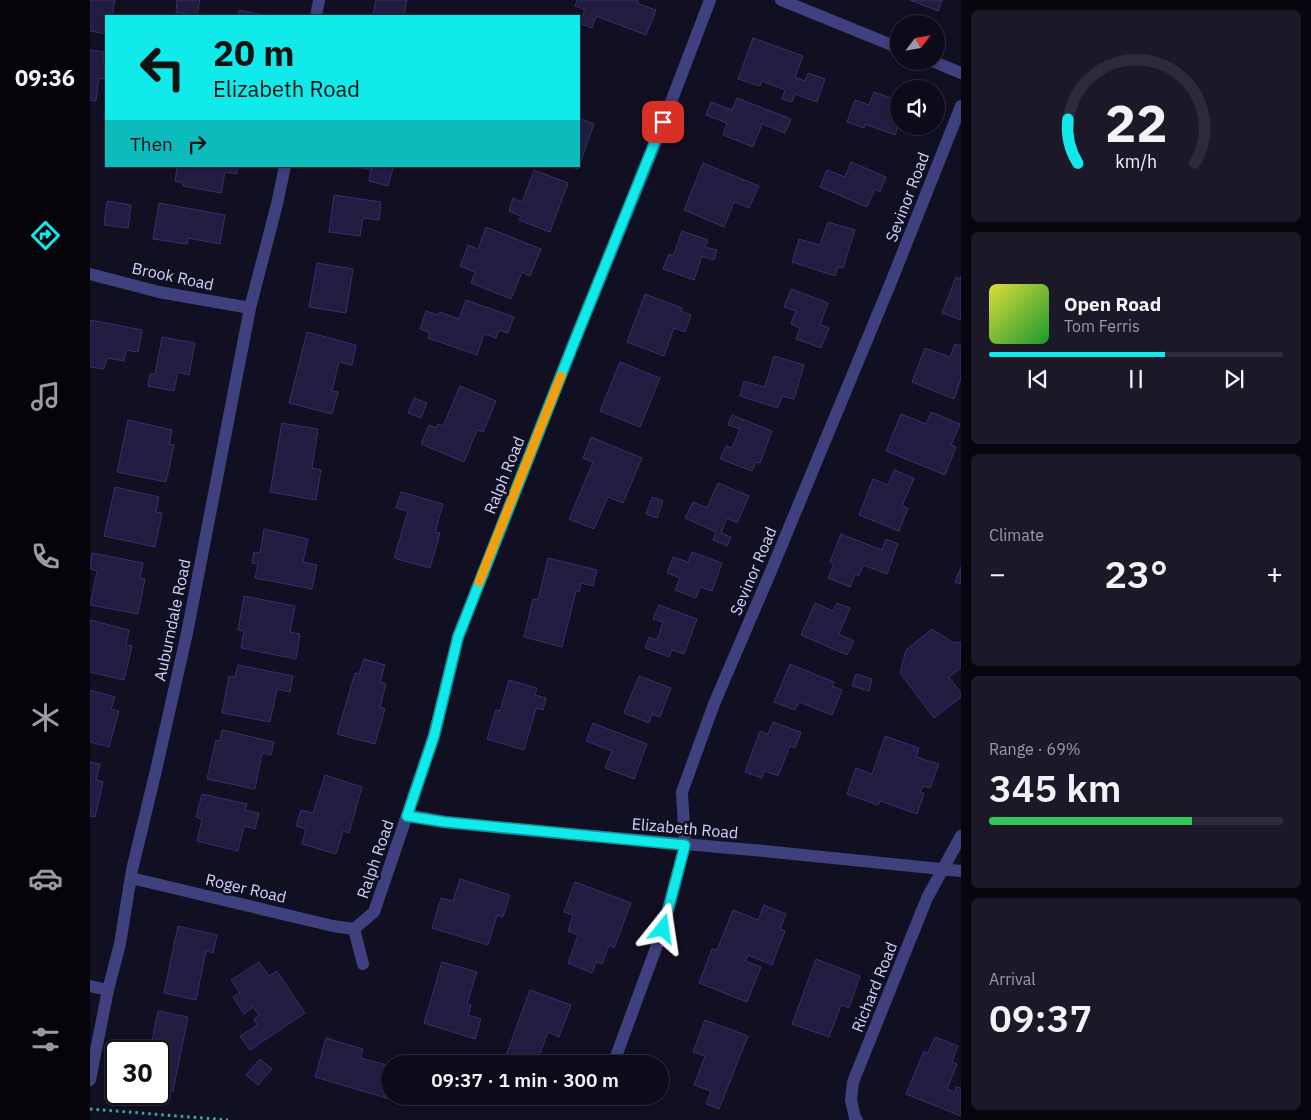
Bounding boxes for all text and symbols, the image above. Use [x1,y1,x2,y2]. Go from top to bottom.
north arrow [890,15,945,70]
map controls [890,15,945,135]
text: 20 m [213,30,295,76]
icon: left [130,35,195,100]
text: 09:36 [15,63,75,92]
text: Elizabeth Road [213,74,360,103]
button: sound [890,80,945,135]
text: 22 [1105,89,1167,156]
pin [642,101,684,143]
icon: arrive [649,108,677,136]
icon: right [183,130,211,158]
text: Then [130,132,173,156]
street label: Sevinor Road [881,149,933,245]
text: km/h [1115,150,1157,173]
icon: directions [28,218,63,253]
street label: Brook Road [130,258,216,294]
text: Open Road [1064,292,1161,316]
text: Tom Ferris [1064,316,1140,336]
icon: previous [1024,365,1052,393]
icon: pause [1122,365,1150,393]
icon: next [1220,365,1248,393]
icon: music [28,379,63,414]
street label: Ralph Road [479,433,529,517]
street label: Sevinor Road [725,524,781,618]
text: Climate [989,525,1044,545]
icon: phone [28,539,63,574]
text: 23° [1104,549,1168,598]
text: − [989,555,1006,592]
text: + [1266,555,1283,592]
street label: Auburndale Road [149,557,195,683]
icon: climate [28,700,63,735]
text: Range · 69% [989,739,1081,759]
text: 345 km [989,763,1121,812]
street label: Elizabeth Road [631,813,739,843]
street label: Ralph Road [352,817,398,901]
icon: car [28,861,63,896]
street label: Roger Road [204,869,288,907]
position arrow [636,902,688,954]
street label: Richard Road [847,939,901,1035]
text: Arrival [989,969,1036,989]
text: 09:37 [989,993,1092,1042]
icon: filters [28,1022,63,1057]
speed limit sign: 30 [105,1040,170,1105]
text: 09:37 · 1 min · 300 m [431,1068,619,1092]

